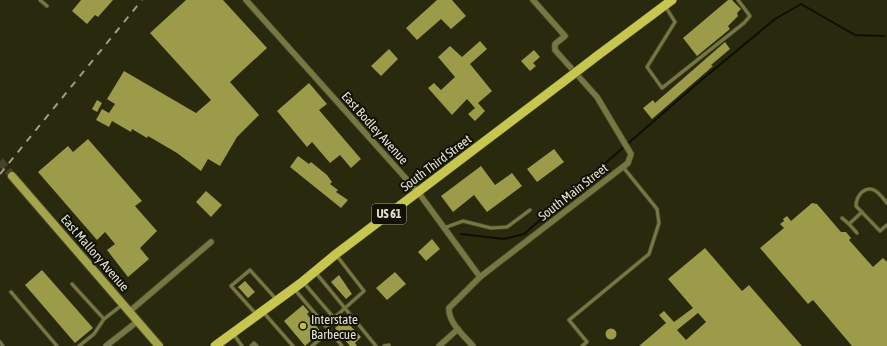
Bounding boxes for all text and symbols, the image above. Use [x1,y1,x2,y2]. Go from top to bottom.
street label: East Bodley Avenue [339,89,412,167]
street label: South Third Street [398,131,475,194]
street label: South Main Street [535,160,611,224]
road number: US 61 [372,204,406,224]
street label: East Mallory Avenue [58,212,132,294]
place label: Interstate Barbecue [311,312,358,342]
marker: Interstate Barbecue [298,321,308,331]

